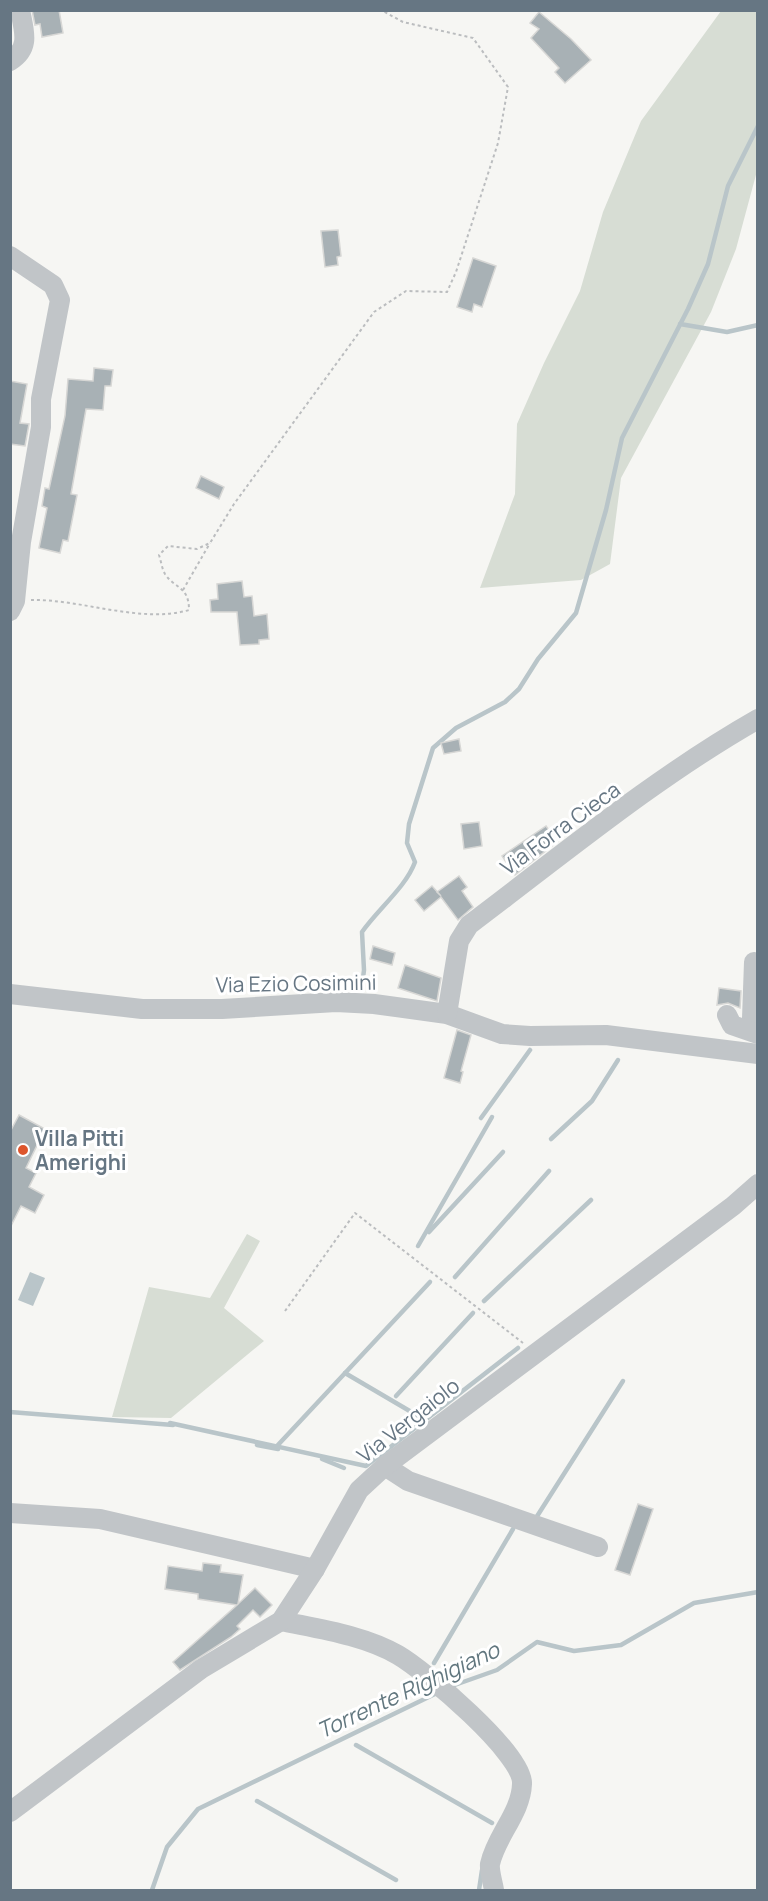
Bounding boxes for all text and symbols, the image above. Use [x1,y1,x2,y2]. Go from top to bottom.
street label: Via Forra Cieca [494,775,626,881]
street label: Via Ezio Cosimini [215,968,377,998]
place label: Villa Pitti Amerighi [35,1124,127,1176]
marker: Villa Pitti Amerighi [16,1143,30,1157]
street label: Via Vergaiolo [351,1371,465,1469]
water label: Torrente Righigiano [312,1634,506,1745]

